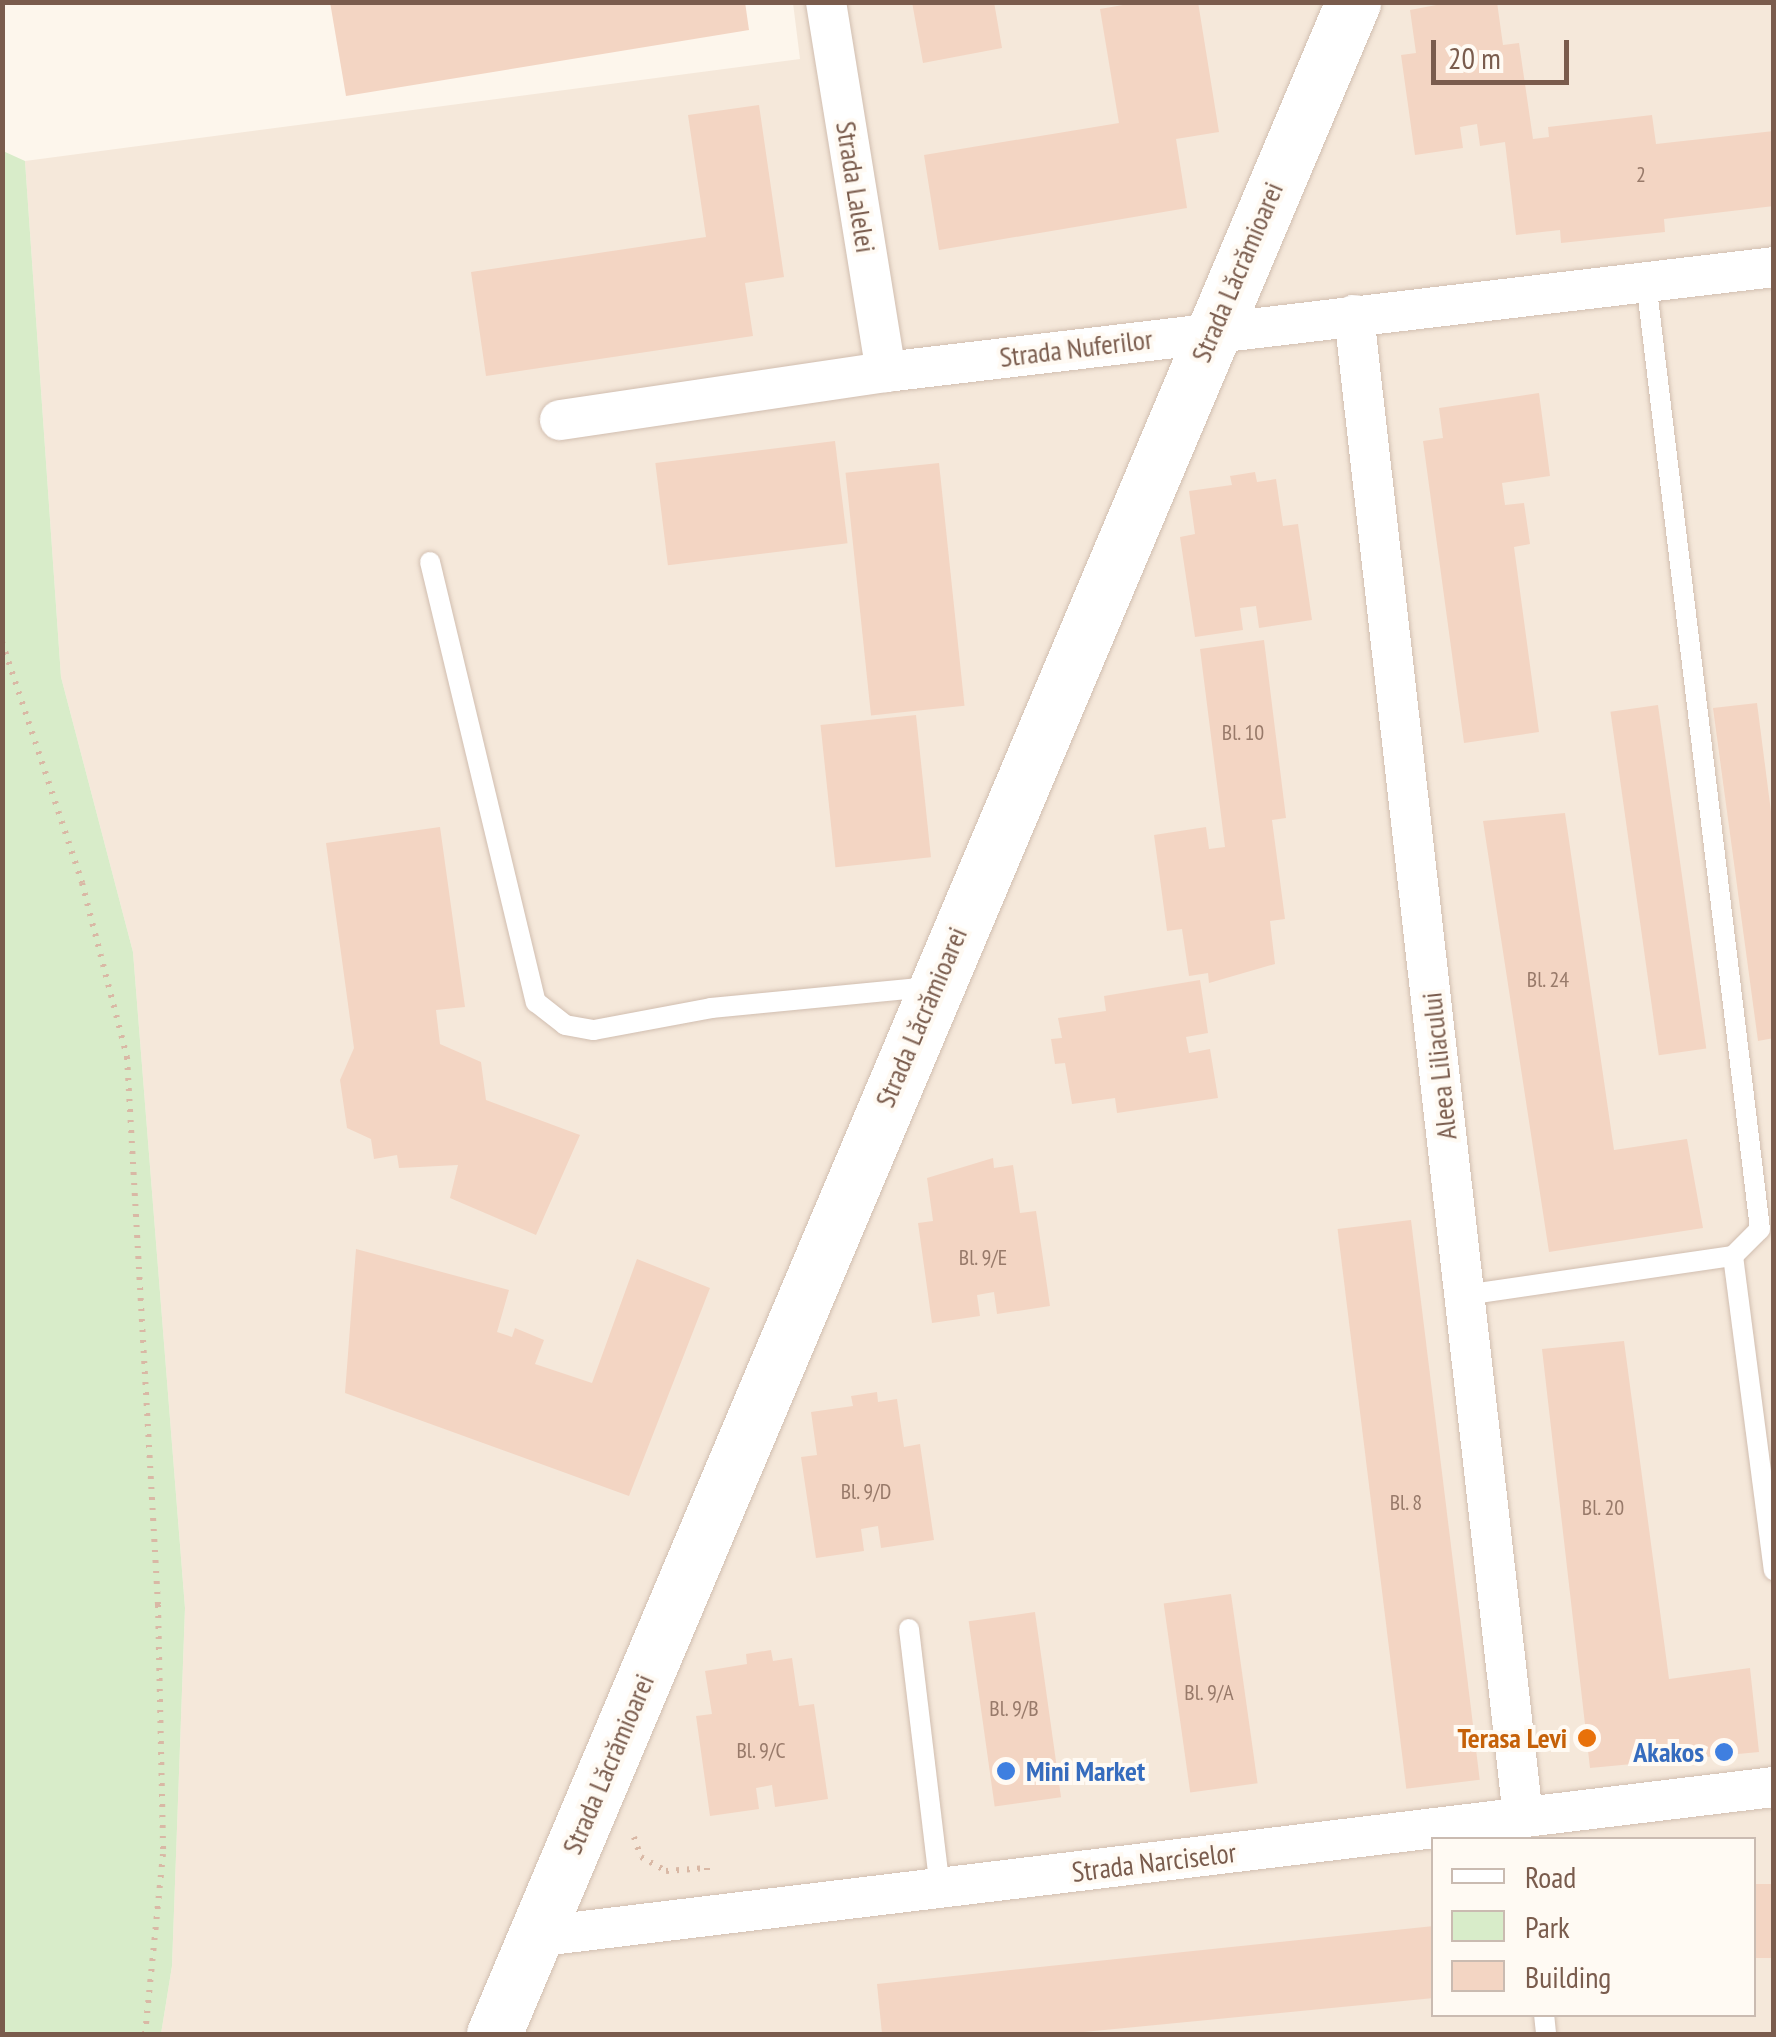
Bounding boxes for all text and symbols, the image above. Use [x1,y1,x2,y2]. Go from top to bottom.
scale bar [1436,20,1574,82]
text: 20 m [1448,38,1501,77]
street label: Strada Lalelei [829,119,883,255]
house number: 2 [1636,162,1646,188]
street label: Strada Lăcrămioarei [1184,177,1290,367]
street label: Strada Nuferilor [998,322,1154,374]
house number: Bl. 10 [1221,720,1265,746]
street label: Strada Lăcrămioarei [868,922,974,1112]
house number: Bl. 24 [1526,967,1570,993]
street label: Aleea Liliacului [1415,991,1463,1141]
house number: Bl. 9/E [958,1245,1008,1271]
house number: Bl. 9/D [840,1479,892,1505]
house number: Bl. 8 [1389,1490,1423,1516]
house number: Bl. 20 [1581,1495,1625,1521]
street label: Strada Lăcrămioarei [555,1669,661,1859]
house number: Bl. 9/A [1184,1680,1234,1706]
house number: Bl. 9/B [989,1696,1039,1722]
place label: Terasa Levi [1457,1721,1567,1755]
marker: Terasa Levi [1576,1727,1598,1749]
place label: Akakos [1633,1735,1704,1769]
house number: Bl. 9/C [736,1738,786,1764]
marker: Akakos [1713,1741,1735,1763]
place label: Mini Market [1026,1754,1145,1788]
marker: Mini Market [995,1760,1017,1782]
street label: Strada Narciselor [1070,1835,1238,1889]
legend [1431,1837,1756,2017]
text: Road [1525,1857,1576,1896]
text: Park [1525,1907,1570,1946]
text: Building [1525,1957,1611,1996]

